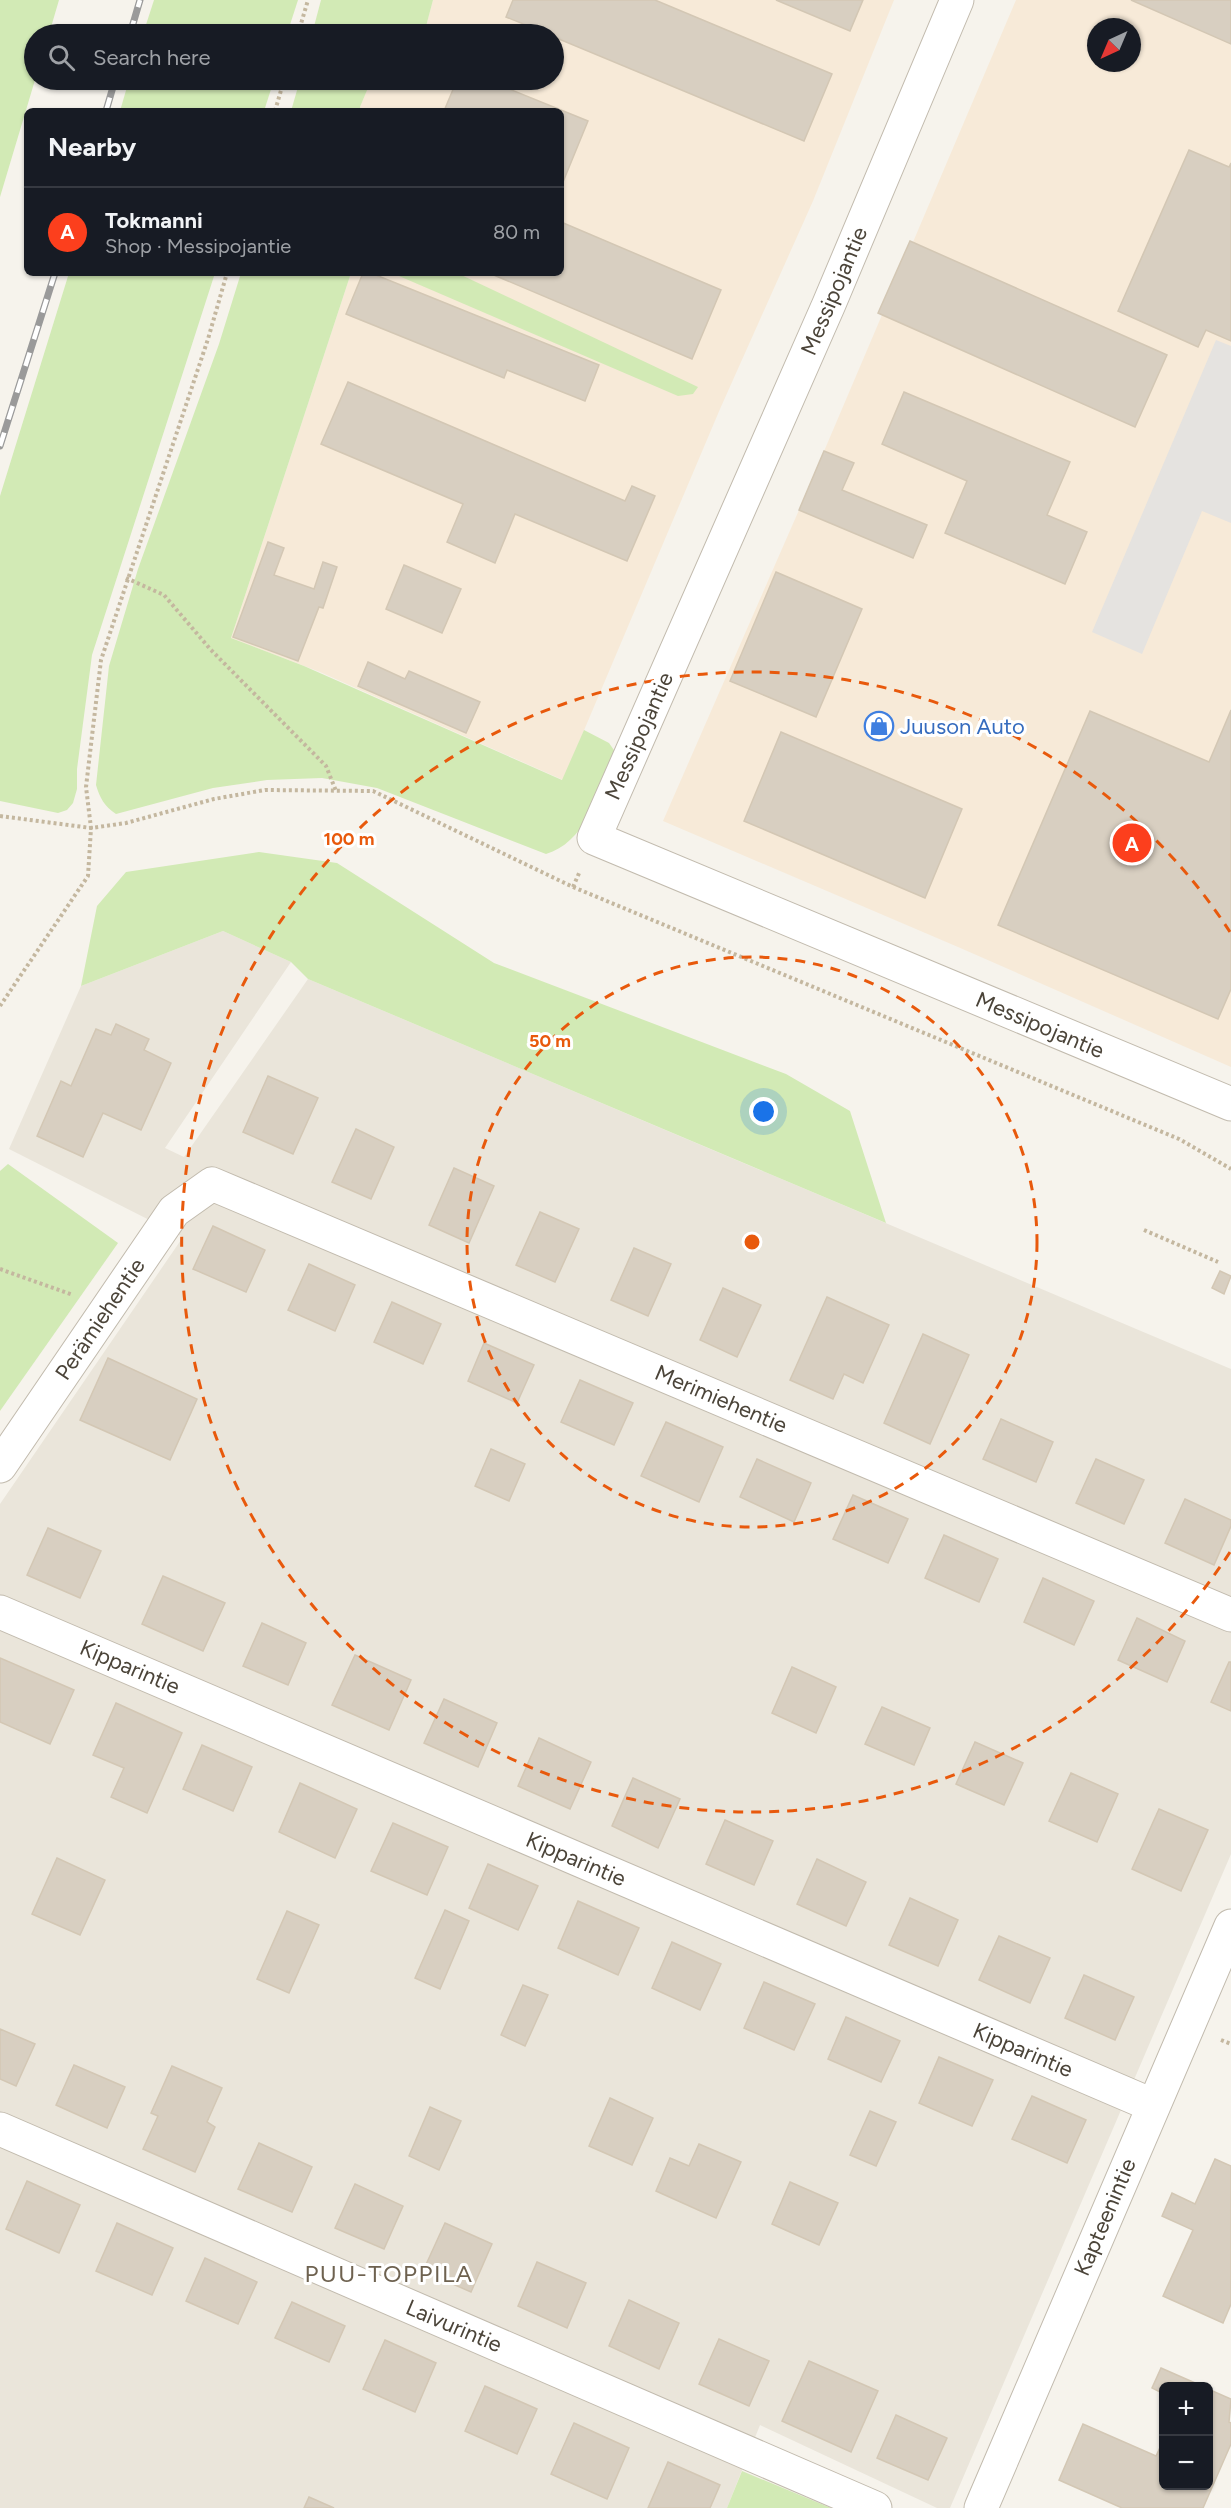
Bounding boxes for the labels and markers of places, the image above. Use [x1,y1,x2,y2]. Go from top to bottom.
shop icon: Juuson Auto [863,710,895,742]
place label: Juuson Auto [900,713,1025,740]
pin: A [1112,820,1152,866]
centre of rings [742,1232,762,1252]

